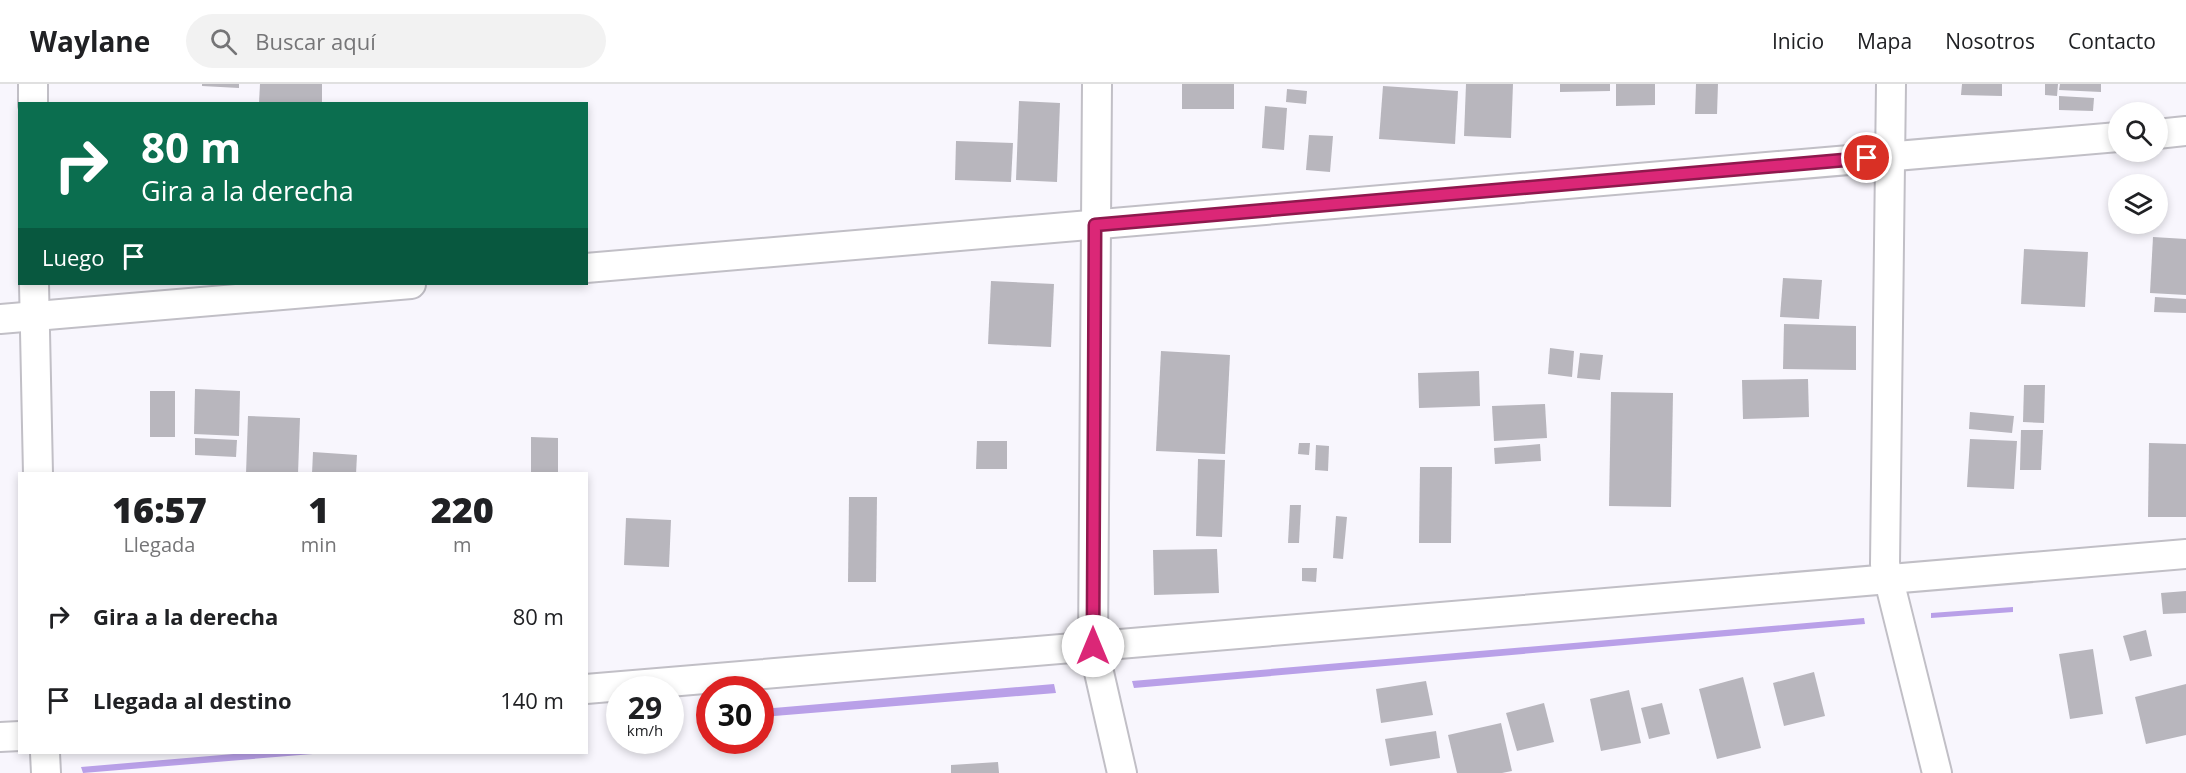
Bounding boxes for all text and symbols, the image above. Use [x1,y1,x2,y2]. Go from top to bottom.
search box [186,14,606,68]
text: Waylane [30,22,150,60]
icon: search [207,25,240,58]
text: Buscar aquí [255,26,376,56]
text: Inicio [1772,27,1824,55]
text: Mapa [1857,27,1912,55]
text: Nosotros [1945,27,2035,55]
text: Contacto [2068,27,2156,55]
map controls [2108,102,2168,234]
button: search [2108,102,2168,162]
text: 80 m [141,118,241,175]
icon: right [42,126,120,204]
pin [1841,132,1892,183]
icon: arrive [1850,141,1883,174]
text: Gira a la derecha [141,172,354,209]
button: layers [2108,174,2168,234]
icon: arrive [117,240,150,273]
text: Luego [42,242,105,272]
text: 16:57 [112,485,207,534]
text: 1 [308,485,329,534]
text: 220 [431,485,494,534]
text: Llegada [123,531,195,558]
text: min [301,531,337,558]
text: m [453,531,472,558]
icon: right [42,600,75,633]
text: Gira a la derecha [93,601,278,631]
text: 80 m [513,601,564,631]
position arrow [1061,614,1125,678]
speed limit sign: 30 [696,676,774,754]
icon: arrive [42,684,75,717]
text: Llegada al destino [93,685,292,715]
text: 140 m [500,685,564,715]
text: 29 [628,687,662,728]
text: km/h [627,720,663,740]

